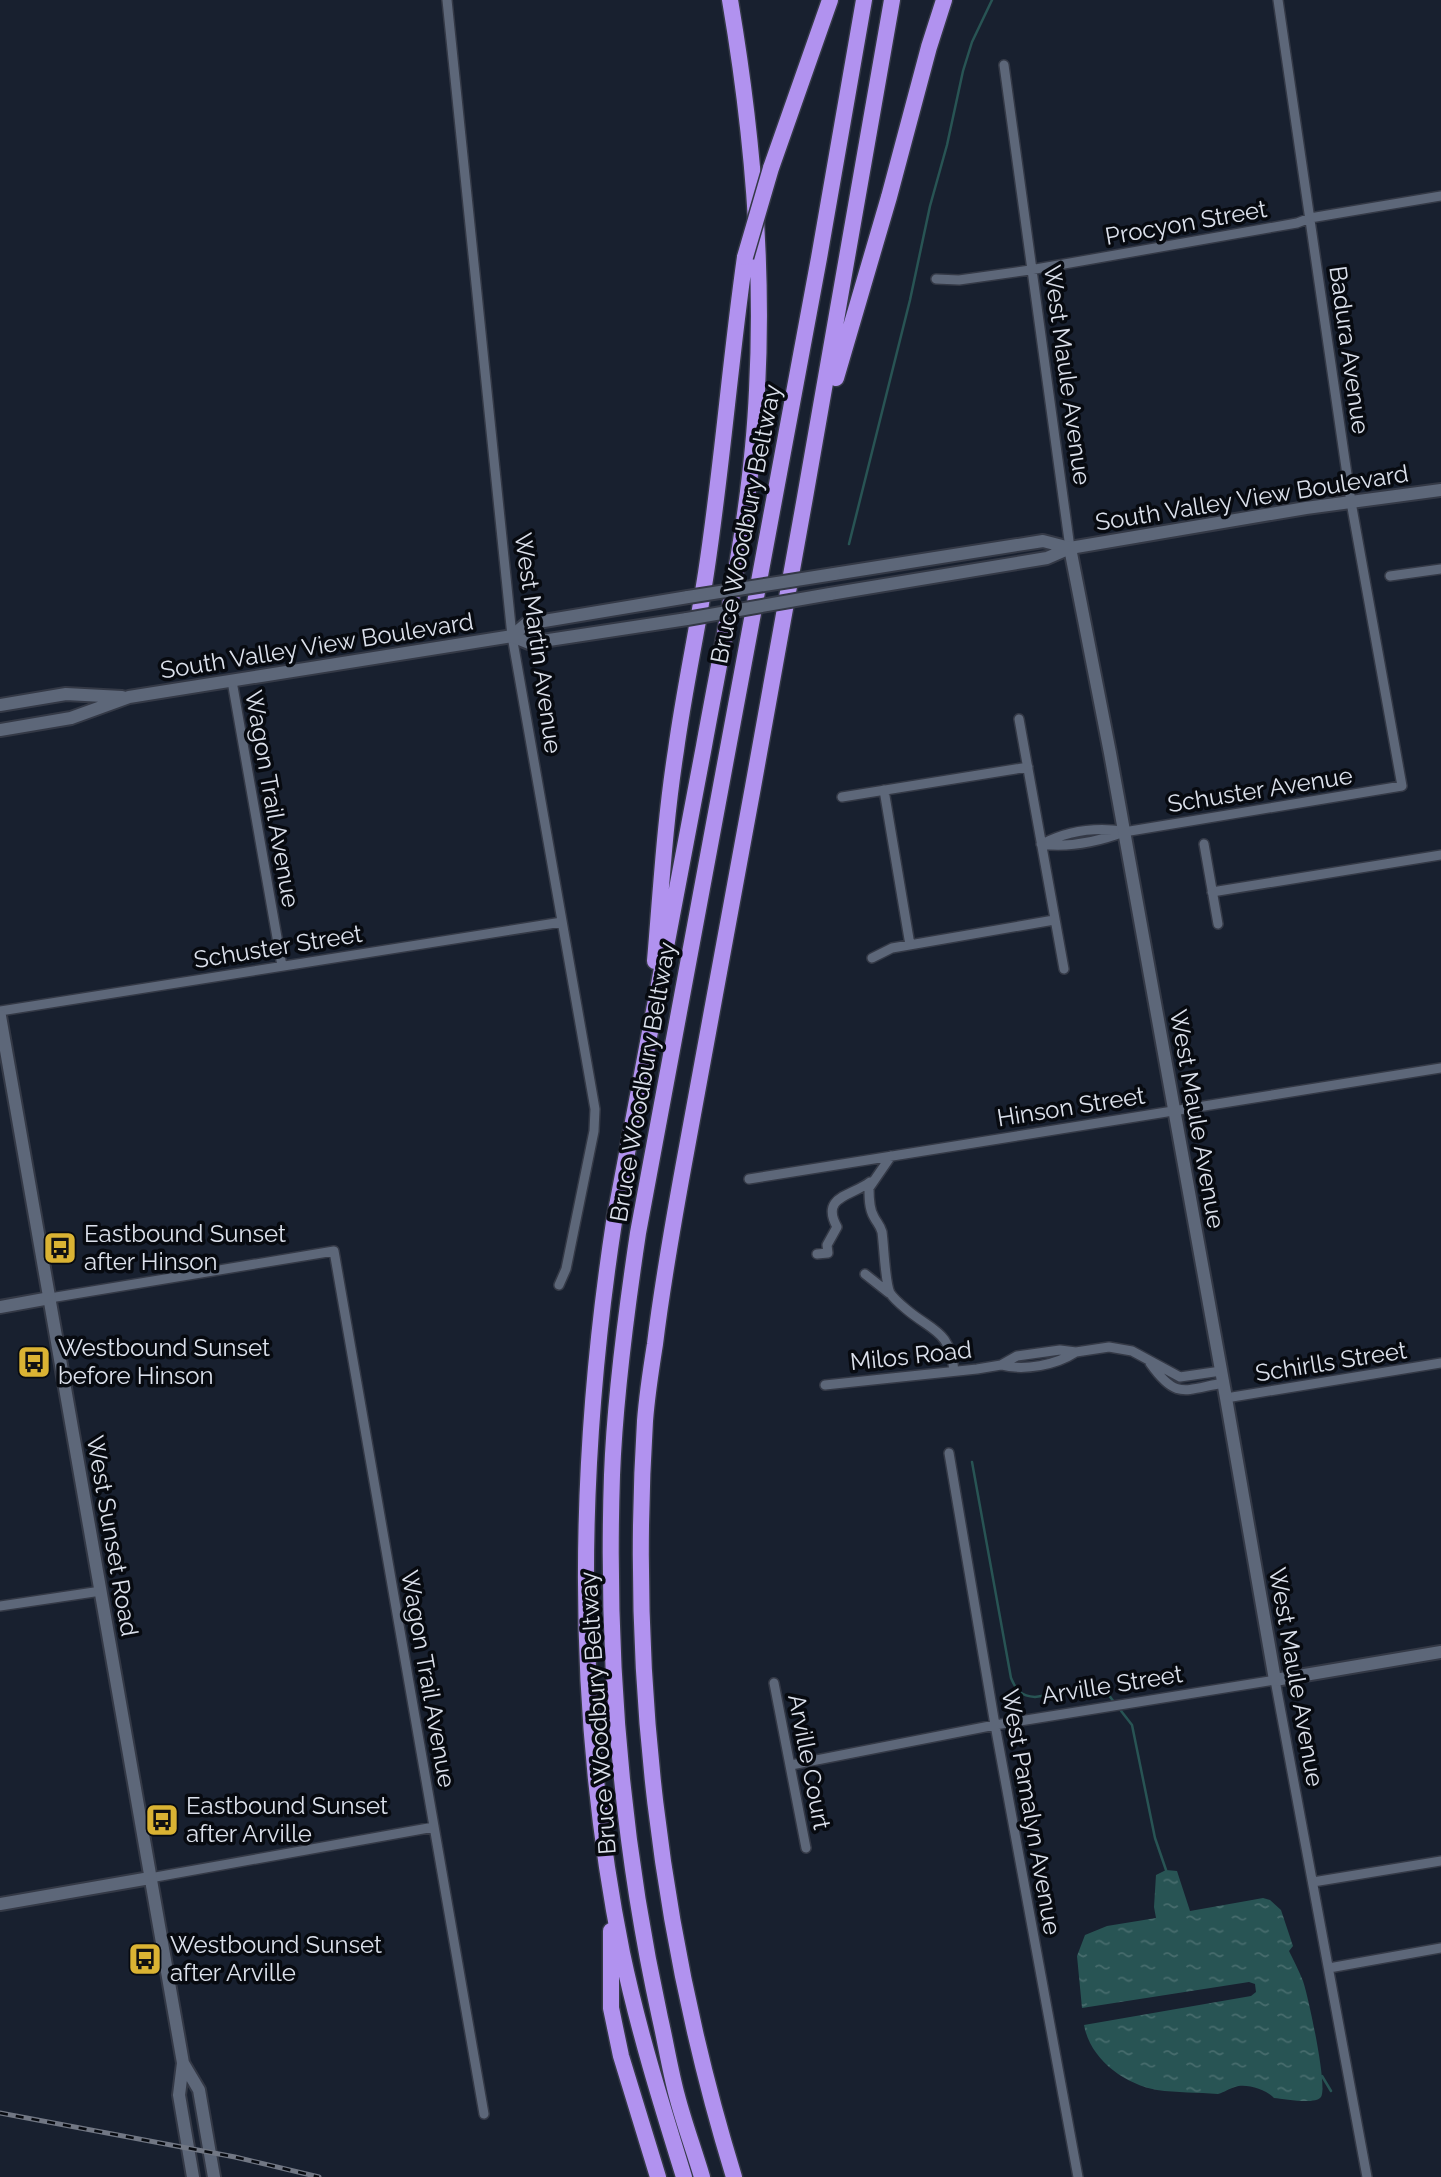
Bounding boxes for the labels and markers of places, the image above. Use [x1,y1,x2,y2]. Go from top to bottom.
place label: Eastbound Sunset after Hinson [84,1219,286,1276]
bus stop icon: Eastbound Sunset after Hinson [41,1229,79,1267]
place label: Westbound Sunset before Hinson [58,1333,270,1390]
bus stop icon: Westbound Sunset before Hinson [15,1343,53,1381]
place label: Eastbound Sunset after Arville [186,1791,388,1848]
bus stop icon: Eastbound Sunset after Arville [143,1801,181,1839]
place label: Westbound Sunset after Arville [170,1930,382,1987]
bus stop icon: Westbound Sunset after Arville [126,1940,164,1978]

